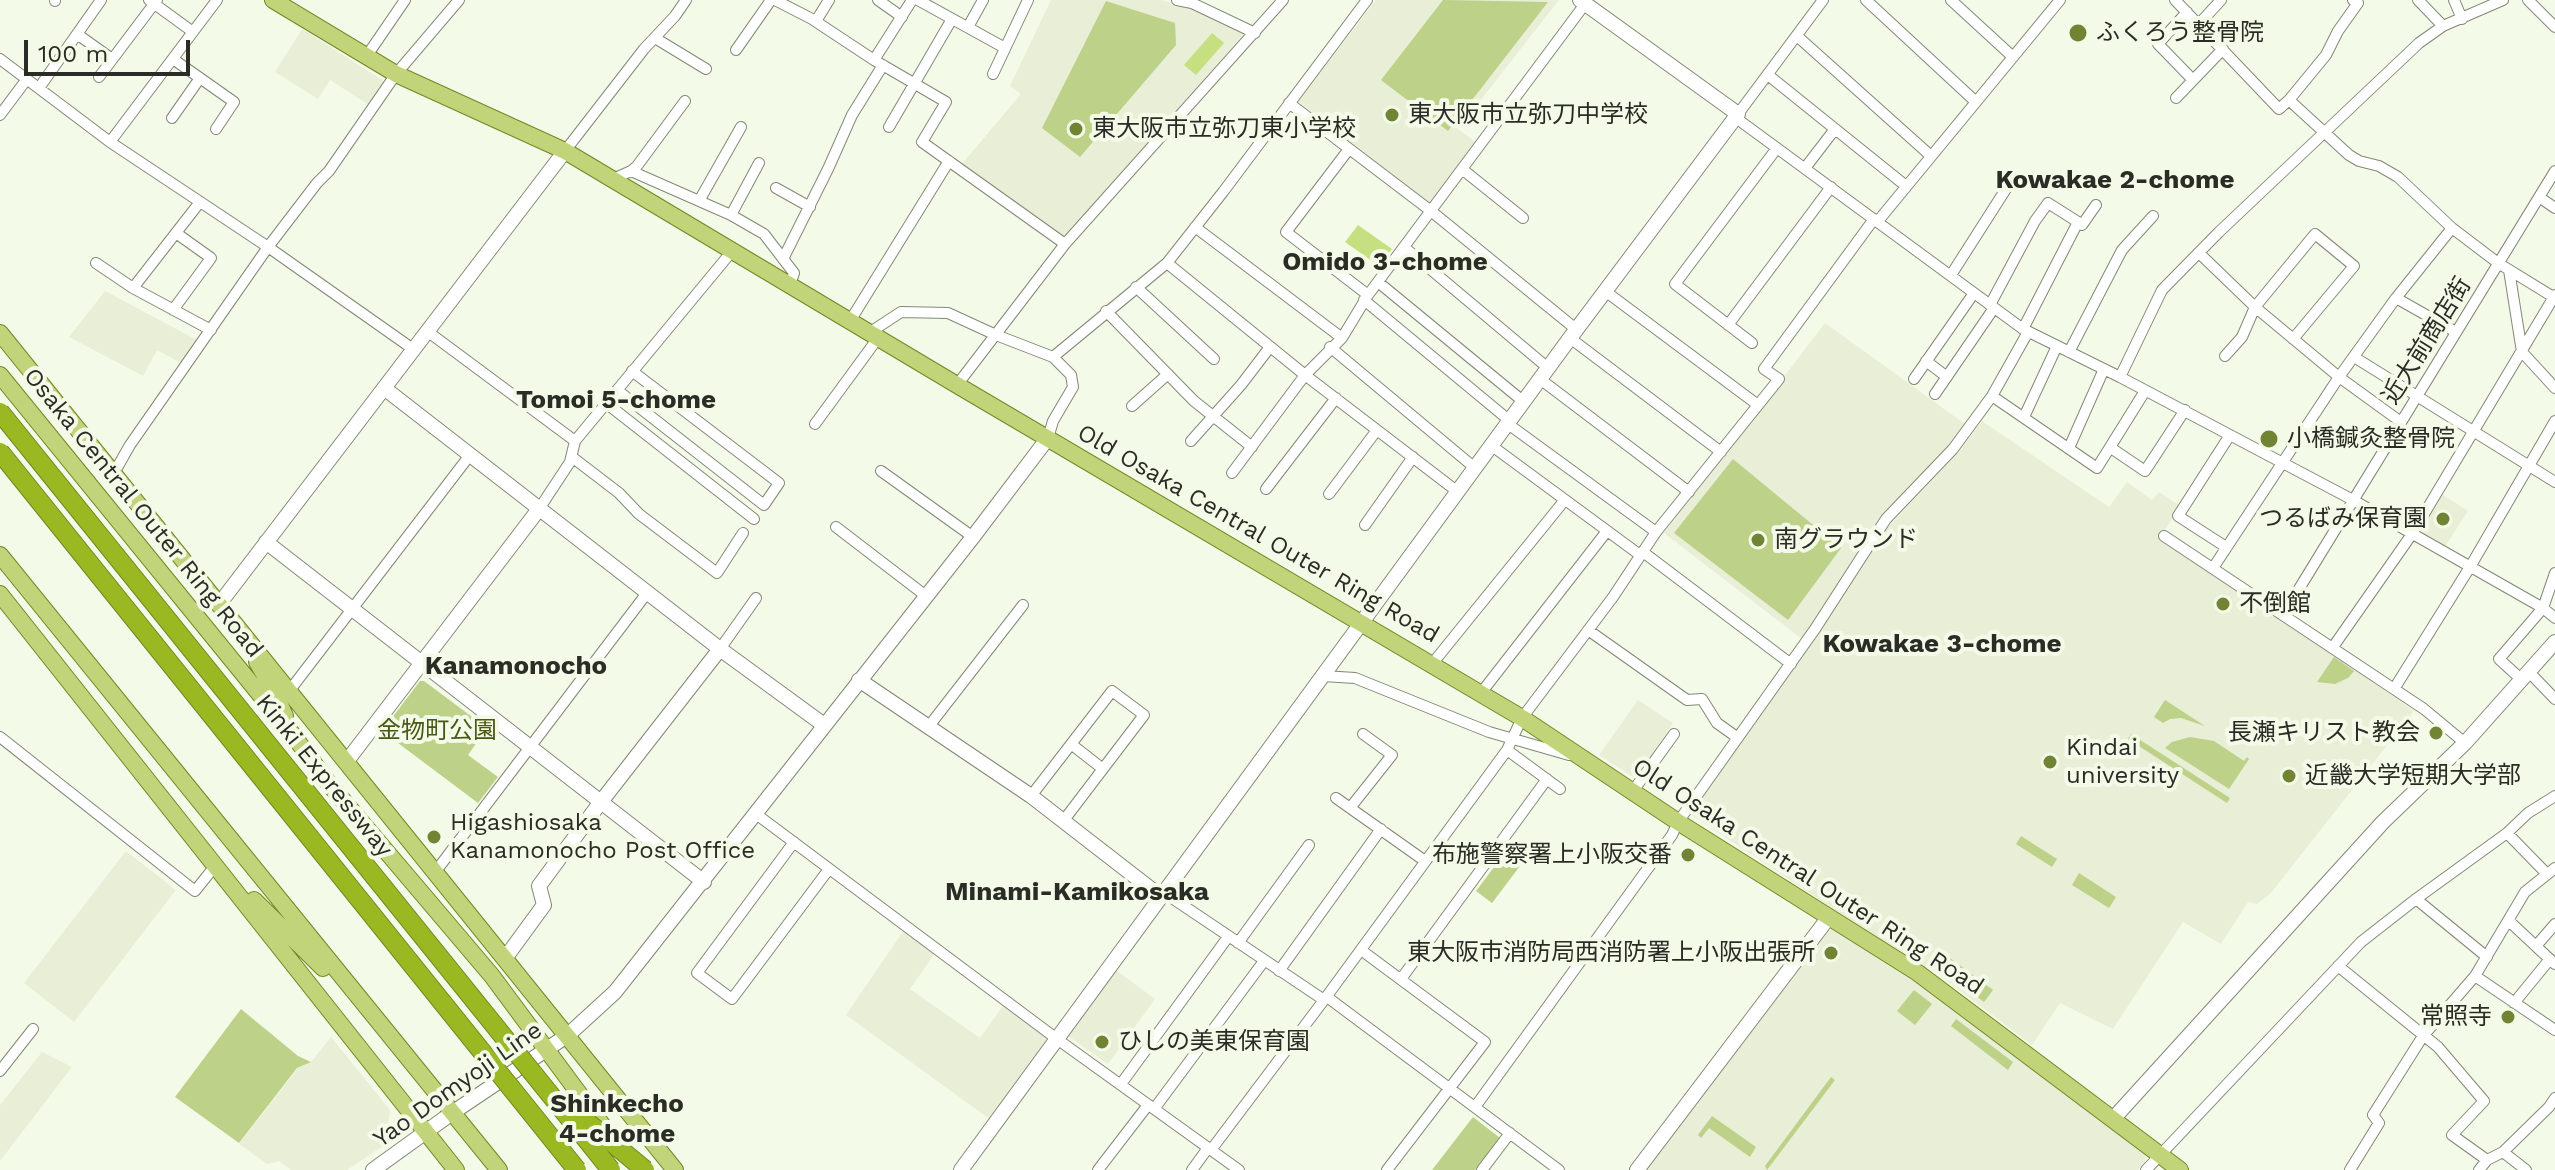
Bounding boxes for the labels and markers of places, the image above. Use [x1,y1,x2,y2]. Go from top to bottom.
place label: ふくろう整骨院 [2096,19,2264,47]
marker: ふくろう整骨院 [2067,22,2089,44]
place label: 東大阪市立弥刀中学校 [1408,101,1648,129]
marker: 東大阪市立弥刀中学校 [1383,106,1401,124]
place label: 東大阪市立弥刀東小学校 [1092,115,1356,143]
marker: 東大阪市立弥刀東小学校 [1067,120,1085,138]
place label: 小橋鍼灸整骨院 [2287,425,2455,453]
marker: 小橋鍼灸整骨院 [2258,428,2280,450]
place label: つるばみ保育園 [2259,505,2427,533]
marker: つるばみ保育園 [2434,510,2452,528]
place label: 南グラウンド [1774,526,1918,554]
marker: 南グラウンド [1749,531,1767,549]
place label: 不倒館 [2239,590,2311,618]
marker: 不倒館 [2214,595,2232,613]
place label: 長瀬キリスト教会 [2228,719,2420,747]
marker: 長瀬キリスト教会 [2427,724,2445,742]
place label: Kindai university [2066,734,2179,790]
marker: Kindai university [2041,753,2059,771]
place label: 近畿大学短期大学部 [2305,762,2521,790]
marker: 近畿大学短期大学部 [2280,767,2298,785]
place label: Higashiosaka Kanamonocho Post Office [450,809,755,865]
marker: Higashiosaka Kanamonocho Post Office [425,828,443,846]
place label: 布施警察署上小阪交番 [1432,841,1672,869]
marker: 布施警察署上小阪交番 [1679,846,1697,864]
place label: 東大阪市消防局西消防署上小阪出張所 [1407,939,1815,967]
marker: 東大阪市消防局西消防署上小阪出張所 [1822,944,1840,962]
place label: 常照寺 [2420,1003,2492,1031]
marker: 常照寺 [2499,1008,2517,1026]
place label: ひしの美東保育園 [1118,1028,1310,1056]
marker: ひしの美東保育園 [1093,1033,1111,1051]

